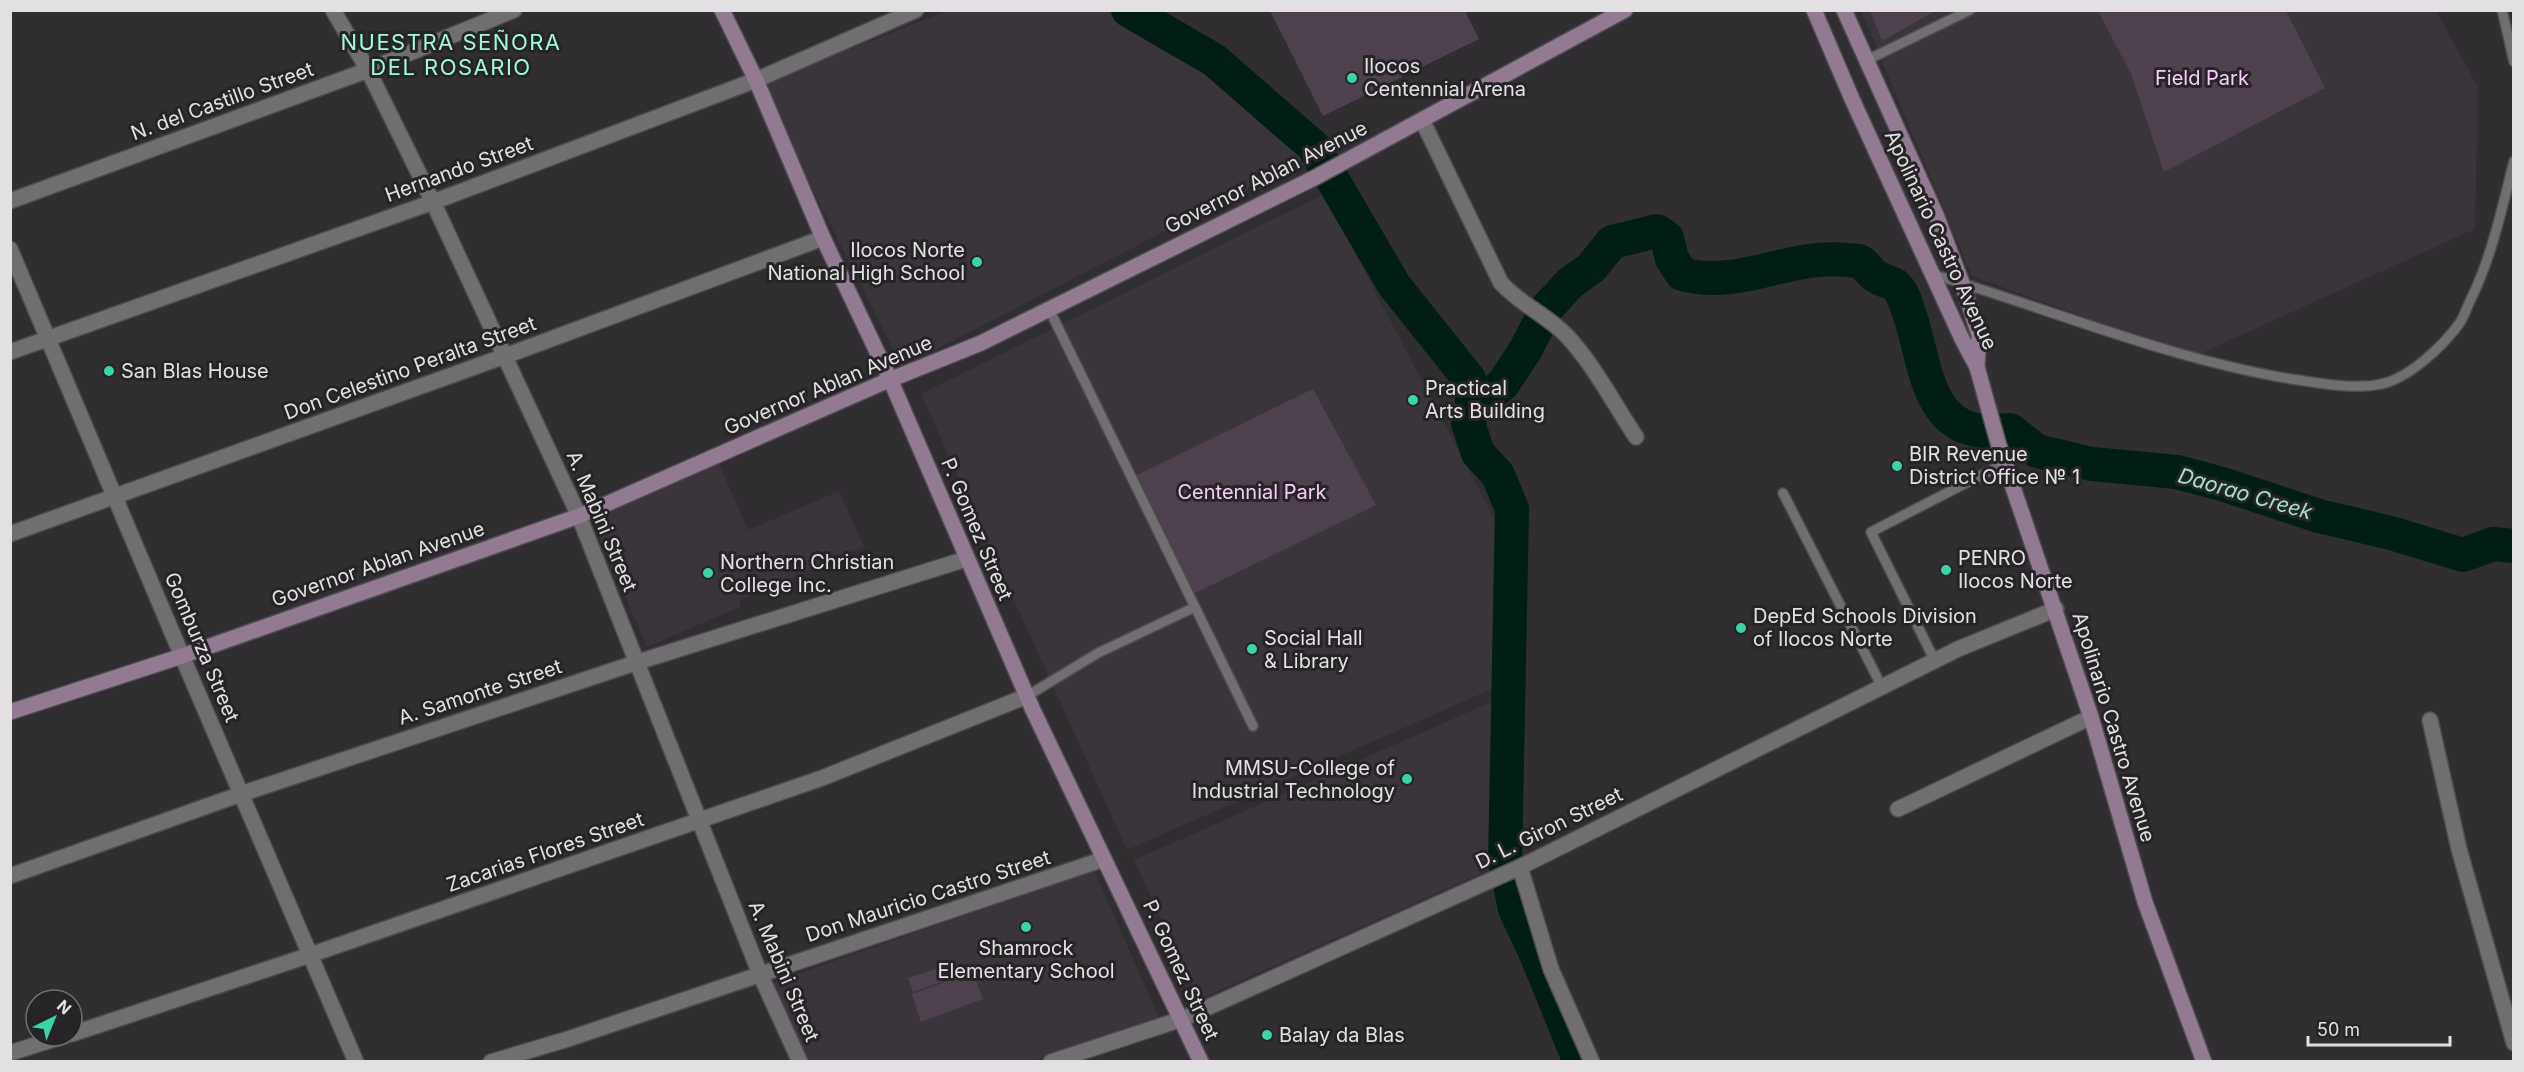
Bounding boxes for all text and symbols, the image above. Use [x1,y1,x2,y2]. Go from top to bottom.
district label: NUESTRA SEÑORA DEL ROSARIO [340,29,562,80]
place label: Ilocos Centennial Arena [1364,54,1526,101]
street label: N. del Castillo Street [128,57,317,145]
park label: Field Park [2155,66,2249,90]
marker: Ilocos Centennial Arena [1345,71,1359,85]
street label: Governor Ablan Avenue [1161,116,1371,238]
street label: Apolinario Castro Avenue [1880,127,2002,353]
street label: Hernando Street [382,131,537,207]
place label: Ilocos Norte National High School [767,238,965,285]
marker: Ilocos Norte National High School [970,255,984,269]
street label: Don Celestino Peralta Street [281,311,540,425]
street label: Governor Ablan Avenue [720,330,936,440]
place label: San Blas House [121,359,269,383]
marker: San Blas House [102,364,116,378]
place label: Practical Arts Building [1425,376,1545,423]
marker: Practical Arts Building [1406,393,1420,407]
place label: BIR Revenue District Office № 1 [1909,442,2080,489]
street label: A. Mabini Street [562,447,643,595]
street label: P. Gomez Street [936,454,1018,604]
marker: BIR Revenue District Office № 1 [1890,459,1904,473]
water label: Daorao Creek [2175,462,2315,525]
park label: Centennial Park [1177,480,1327,504]
street label: Governor Ablan Avenue [268,516,488,612]
place label: PENRO Ilocos Norte [1958,546,2073,593]
place label: Northern Christian College Inc. [720,550,894,597]
marker: PENRO Ilocos Norte [1939,563,1953,577]
marker: Northern Christian College Inc. [701,566,715,580]
street label: Gomburza Street [160,568,245,726]
place label: DepEd Schools Division of Ilocos Norte [1753,604,1977,651]
street label: Apolinario Castro Avenue [2068,609,2160,845]
marker: DepEd Schools Division of Ilocos Norte [1734,621,1748,635]
place label: Social Hall & Library [1264,626,1363,673]
marker: Social Hall & Library [1245,642,1259,656]
street label: A. Samonte Street [395,654,565,730]
place label: MMSU-College of Industrial Technology [1192,756,1396,803]
marker: MMSU-College of Industrial Technology [1400,772,1414,786]
street label: D. L. Giron Street [1472,782,1627,874]
street label: Zacarias Flores Street [443,807,647,897]
street label: Don Mauricio Castro Street [803,845,1054,947]
street label: P. Gomez Street [1138,896,1224,1045]
street label: A. Mabini Street [744,897,825,1045]
marker: Shamrock Elementary School [1019,920,1033,934]
place label: Shamrock Elementary School [937,936,1115,983]
north arrow [24,988,84,1048]
text: N [53,996,76,1019]
scale bar [2308,1009,2450,1047]
text: 50 m [2317,1019,2360,1040]
place label: Balay da Blas [1279,1023,1405,1047]
marker: Balay da Blas [1260,1028,1274,1042]

